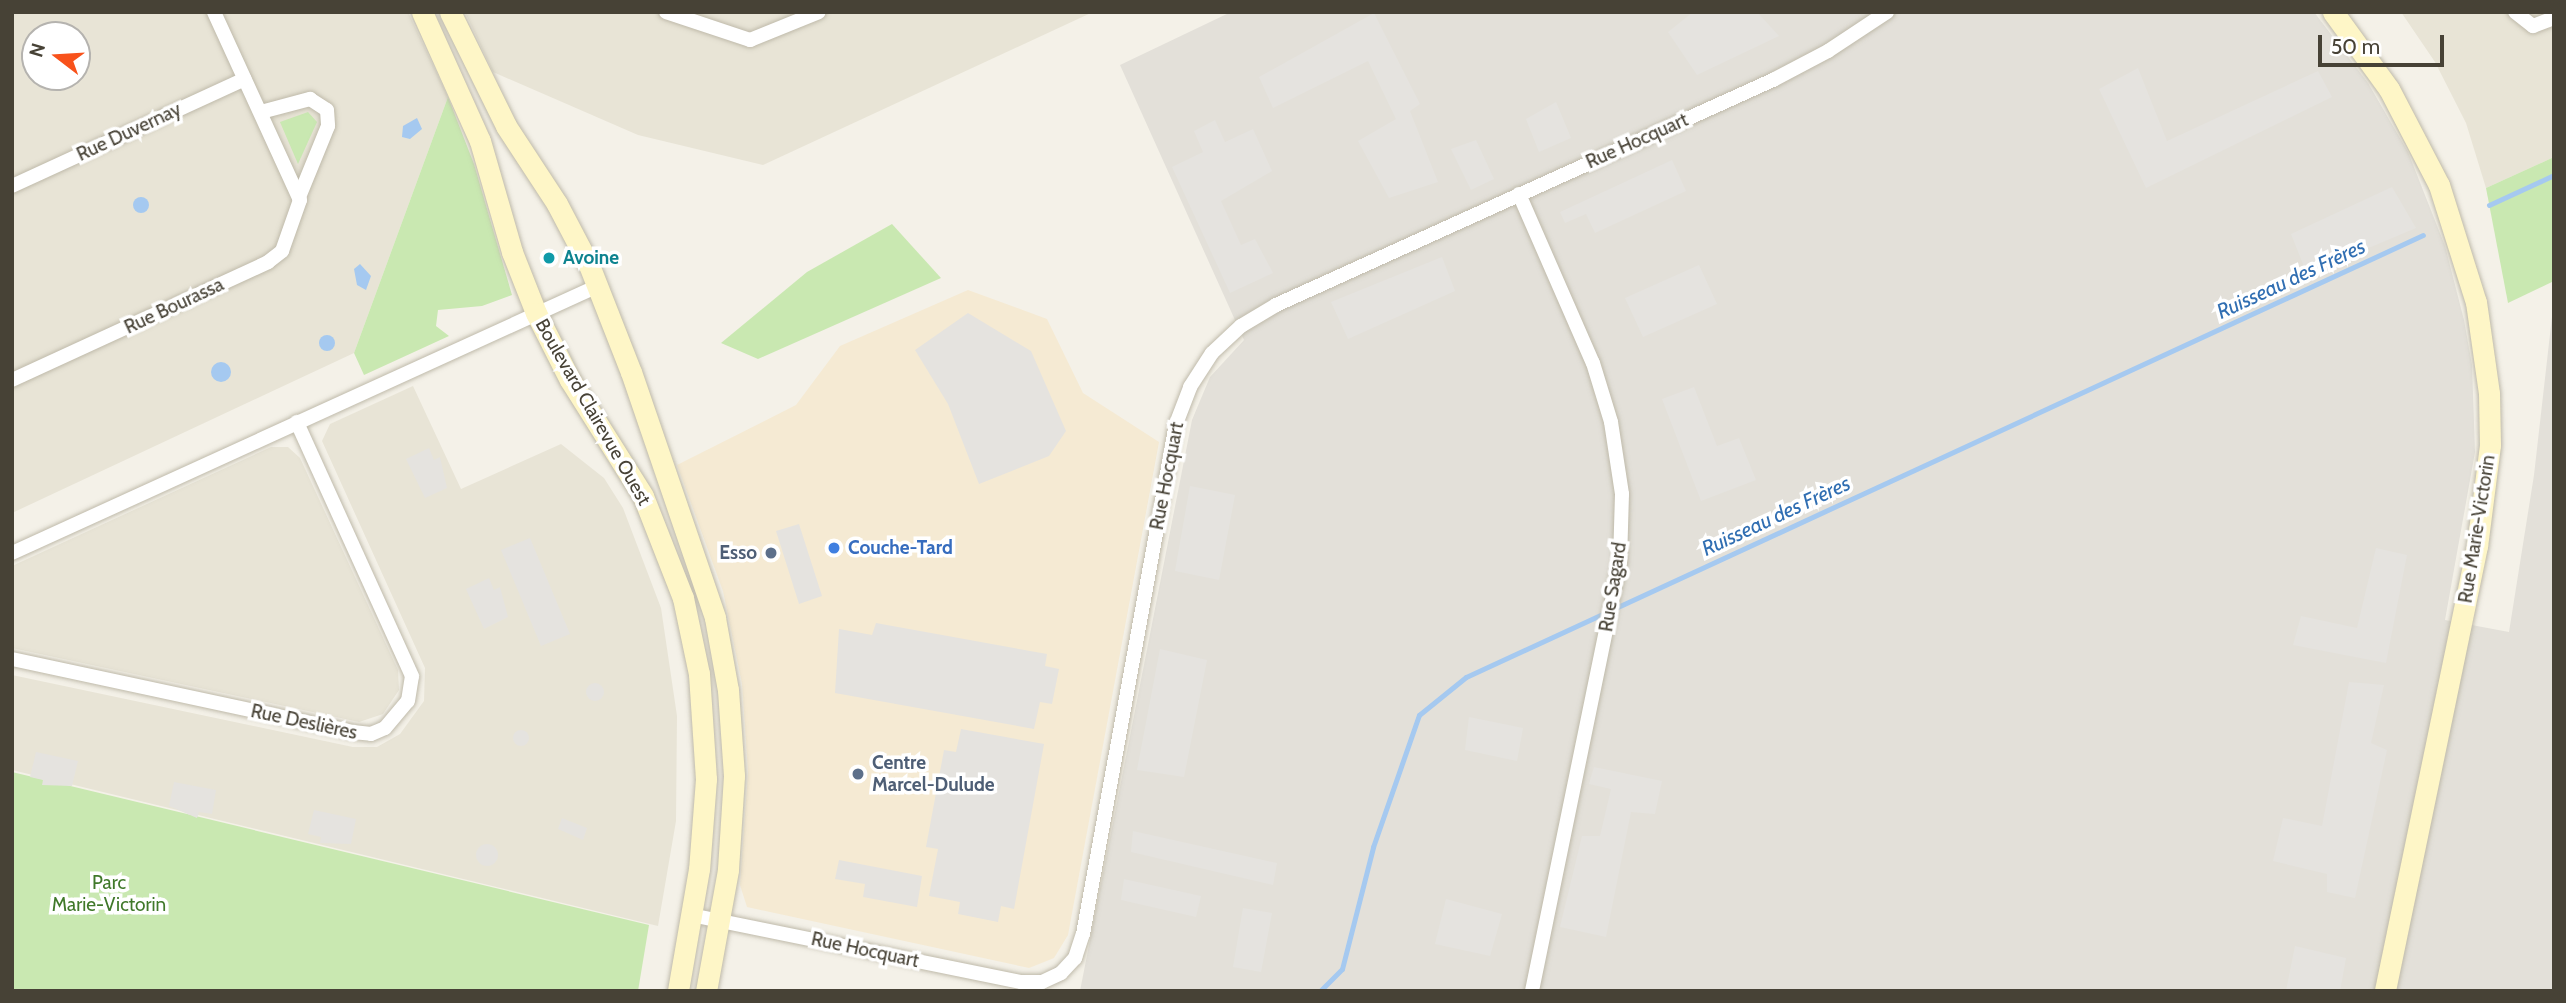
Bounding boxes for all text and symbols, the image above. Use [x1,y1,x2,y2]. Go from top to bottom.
north arrow [21,21,91,91]
scale bar [2321,21,2447,65]
text: 50 m [2331,34,2380,59]
text: N [24,41,50,60]
street label: Rue Duvernay [73,98,185,166]
street label: Rue Hocquart [1582,108,1692,174]
water label: Ruisseau des Frères [2213,234,2369,324]
place label: Avoine [563,247,619,269]
marker: Avoine [541,250,557,266]
street label: Rue Bourassa [121,273,227,339]
street label: Boulevard Clairevue Ouest [530,315,656,509]
street label: Rue Hocquart [1145,420,1189,532]
street label: Rue Marie-Victorin [2454,453,2500,605]
water label: Ruisseau des Frères [1698,471,1854,561]
place label: Couche-Tard [848,537,953,559]
marker: Couche-Tard [826,540,842,556]
street label: Rue Sagard [1595,541,1631,633]
place label: Esso [719,542,757,564]
marker: Esso [763,545,779,561]
street label: Rue Deslières [249,700,359,744]
place label: Centre Marcel-Dulude [872,752,995,796]
marker: Centre Marcel-Dulude [850,766,866,782]
park label: Parc Marie-Victorin [52,872,166,916]
street label: Rue Hocquart [809,927,921,973]

